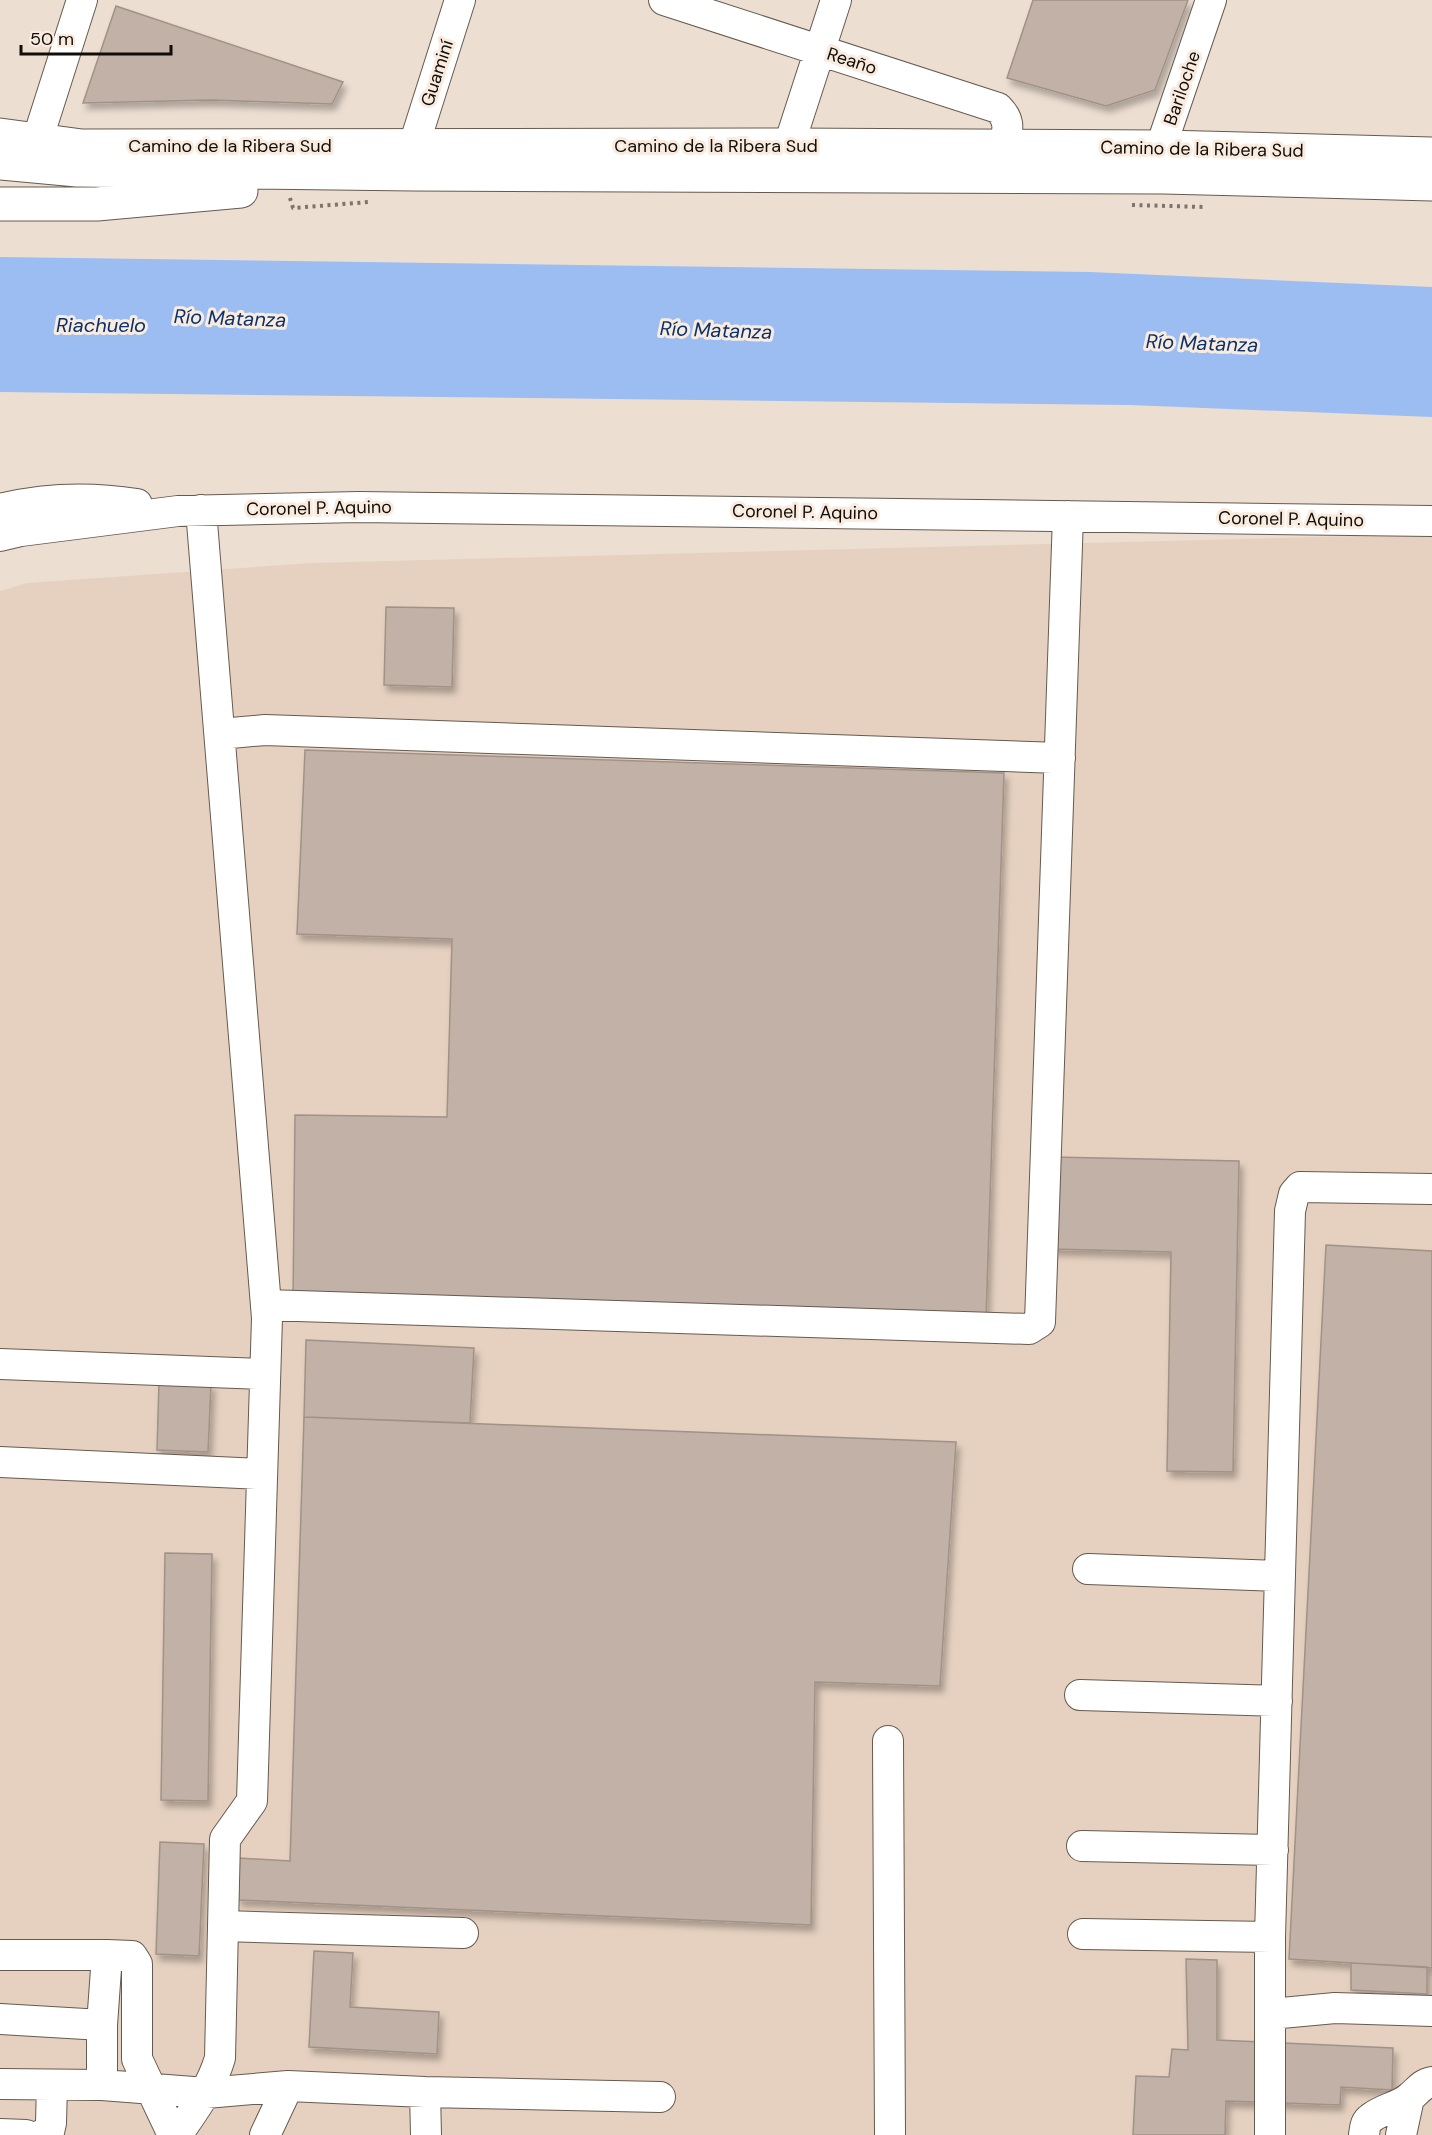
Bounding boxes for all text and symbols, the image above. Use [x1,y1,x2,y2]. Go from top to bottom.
scale bar [21,18,171,56]
text: 50 m [30,27,74,51]
street label: Guaminí [415,37,459,109]
street label: Reaño [824,42,880,80]
street label: Bariloche [1158,48,1206,128]
street label: Camino de la Ribera Sud [128,134,332,158]
street label: Camino de la Ribera Sud [614,134,818,158]
street label: Camino de la Ribera Sud [1100,135,1304,163]
water label: Río Matanza [173,303,287,333]
water label: Riachuelo [56,312,146,338]
water label: Río Matanza [659,315,773,345]
water label: Río Matanza [1145,328,1259,358]
street label: Coronel P. Aquino [246,495,392,521]
street label: Coronel P. Aquino [732,499,878,525]
street label: Coronel P. Aquino [1218,506,1364,532]

